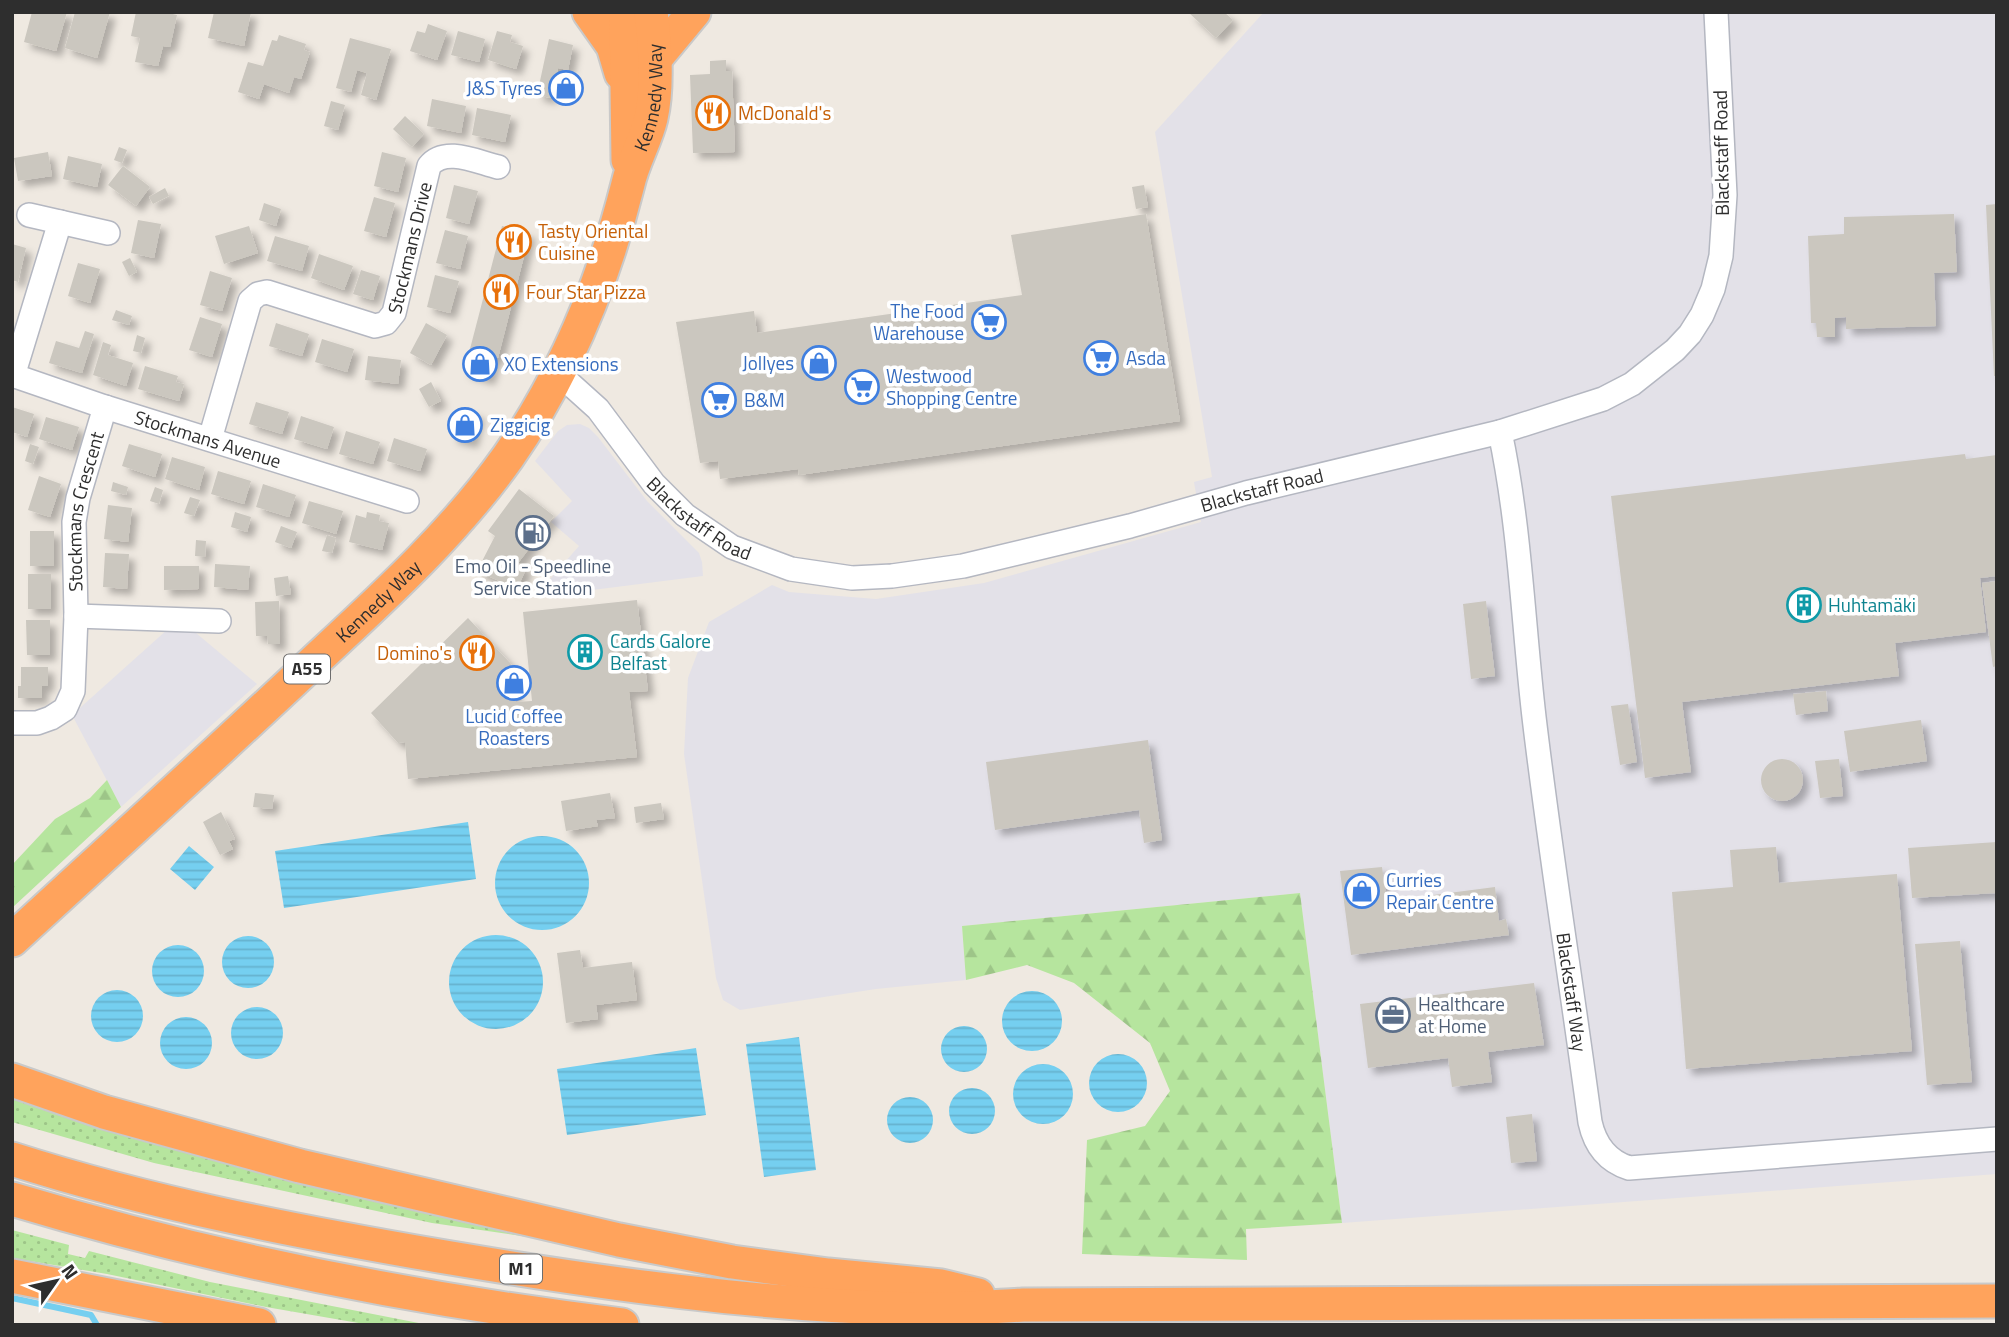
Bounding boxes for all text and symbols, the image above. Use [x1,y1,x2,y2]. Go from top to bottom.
street label: Kennedy Way [626,43,669,156]
shop icon: J&S Tyres [547,69,585,107]
place label: J&S Tyres [466,73,542,102]
street label: Blackstaff Road [1705,90,1736,216]
restaurant icon: McDonald's [694,94,732,132]
place label: McDonald's [738,98,831,127]
street label: Stockmans Drive [379,179,439,316]
place label: Tasty Oriental Cuisine [538,216,648,267]
restaurant icon: Tasty Oriental Cuisine [495,223,533,261]
restaurant icon: Four Star Pizza [482,273,520,311]
place label: Four Star Pizza [526,277,646,306]
place label: The Food Warehouse [873,296,964,347]
supermarket icon: The Food Warehouse [970,303,1008,341]
supermarket icon: Asda [1082,339,1120,377]
place label: Asda [1126,343,1166,372]
shop icon: Jollyes [800,344,838,382]
shop icon: XO Extensions [461,345,499,383]
place label: Jollyes [742,348,794,377]
place label: XO Extensions [504,349,619,378]
place label: Westwood Shopping Centre [886,361,1017,412]
supermarket icon: Westwood Shopping Centre [843,368,881,406]
supermarket icon: B&M [700,381,738,419]
place label: B&M [744,385,785,414]
street label: Stockmans Avenue [131,402,285,475]
shop icon: Ziggicig [446,406,484,444]
place label: Ziggicig [490,410,550,439]
street label: Stockmans Crescent [59,428,111,592]
street label: Blackstaff Road [1197,460,1326,519]
street label: Blackstaff Road [640,470,756,567]
fuel station icon: Emo Oil - Speedline Service Station [514,514,552,552]
place label: Emo Oil - Speedline Service Station [455,551,611,602]
street label: Kennedy Way [329,553,427,649]
building icon: Huhtamäki [1785,586,1823,624]
place label: Huhtamäki [1828,590,1916,619]
place label: Cards Galore Belfast [610,626,711,677]
building icon: Cards Galore Belfast [566,633,604,671]
restaurant icon: Domino's [458,634,496,672]
place label: Domino's [377,638,452,667]
road number: A55 [284,654,330,684]
shop icon: Lucid Coffee Roasters [495,664,533,702]
place label: Lucid Coffee Roasters [465,701,563,752]
place label: Curries Repair Centre [1386,865,1494,916]
shop icon: Curries Repair Centre [1343,872,1381,910]
street label: Blackstaff Way [1549,931,1595,1054]
place label: Healthcare at Home [1418,989,1505,1040]
office icon: Healthcare at Home [1374,996,1412,1034]
north arrow [21,1246,91,1316]
road number: M1 [500,1254,542,1284]
text: N [55,1258,86,1285]

